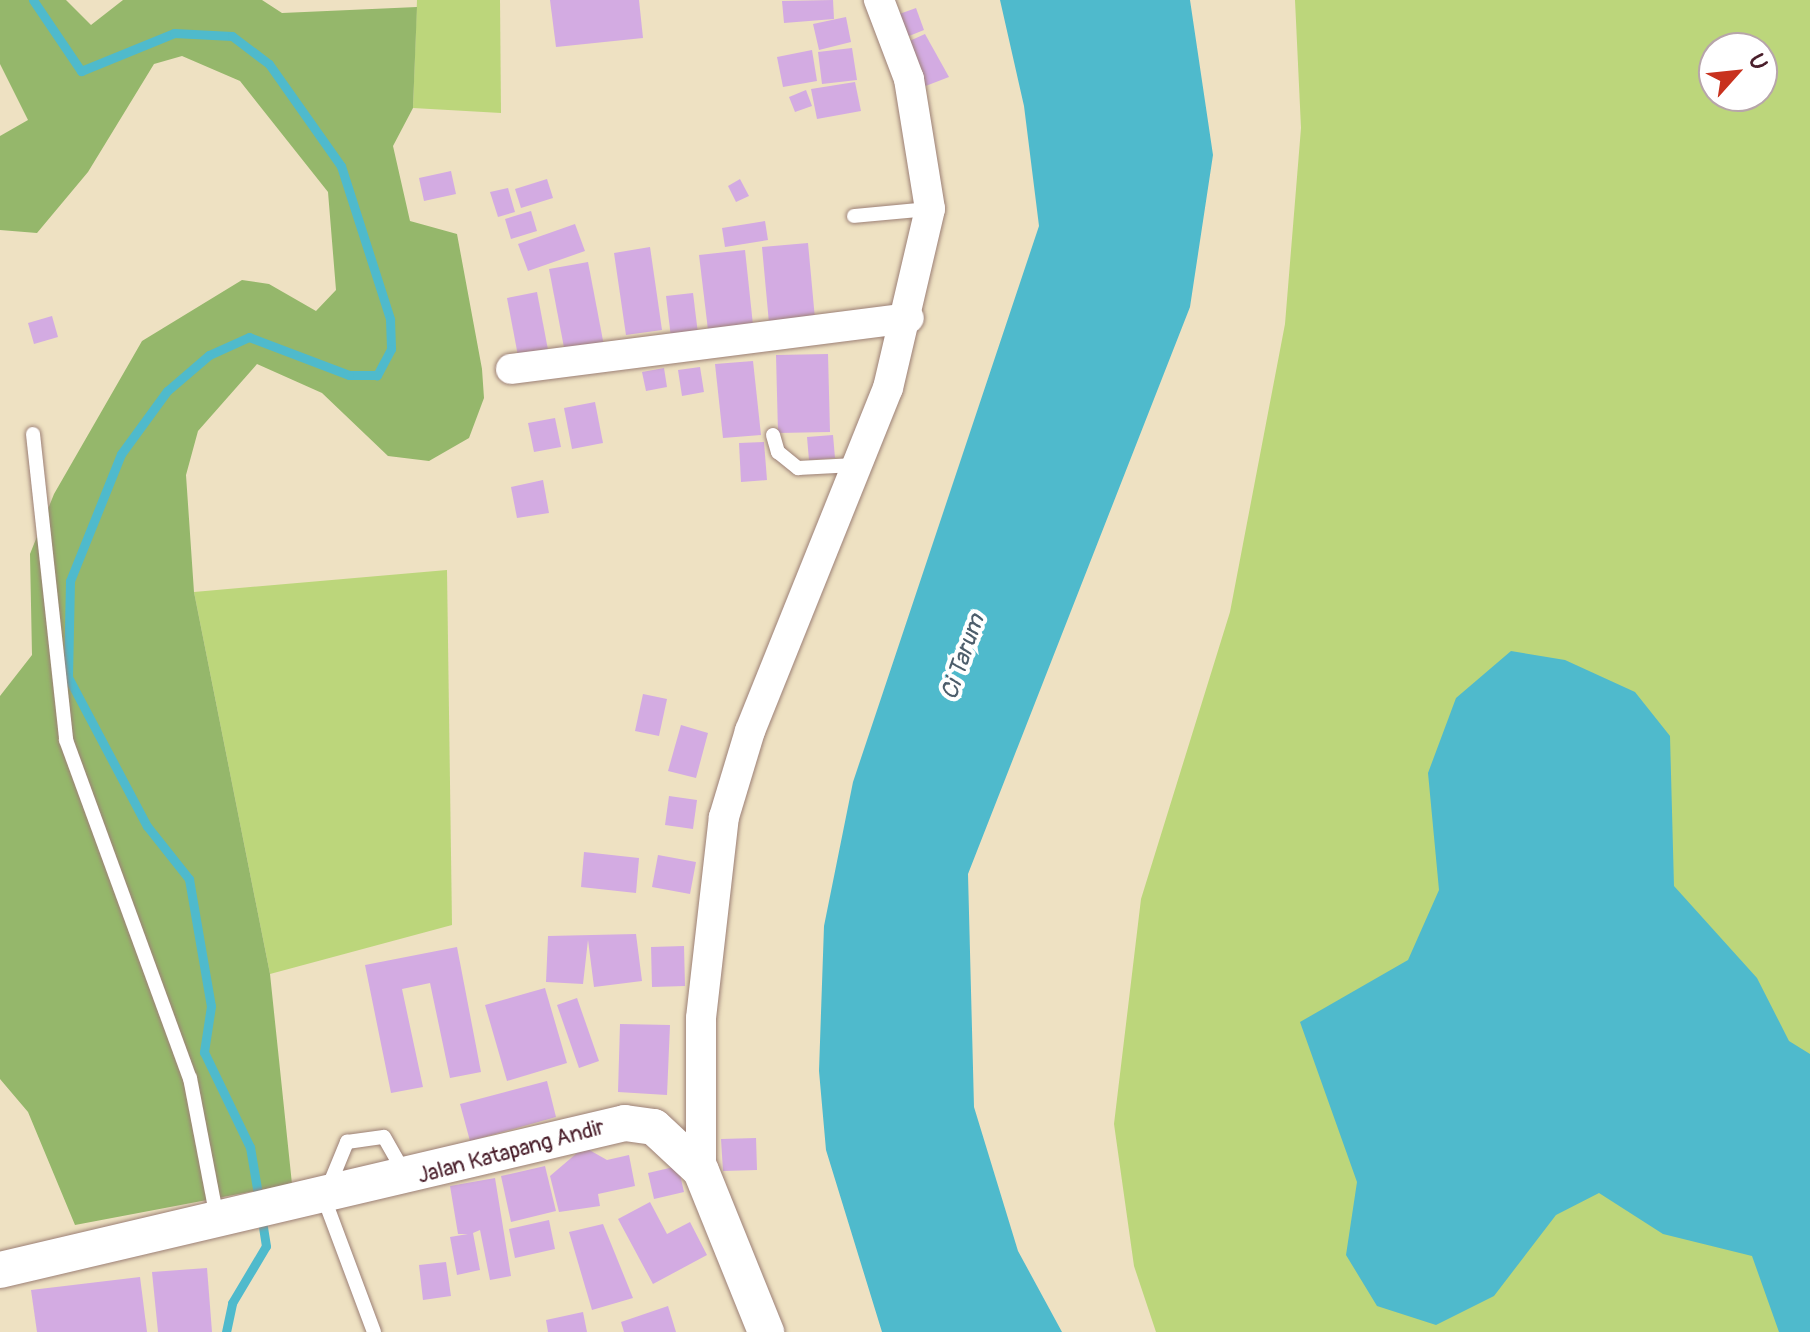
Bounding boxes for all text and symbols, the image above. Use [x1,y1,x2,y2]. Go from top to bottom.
north arrow [1698,32,1778,112]
text: U [1742,49,1773,75]
water label: Ci Tarum [935,610,991,704]
street label: Jalan Katapang Andir [415,1114,607,1190]

